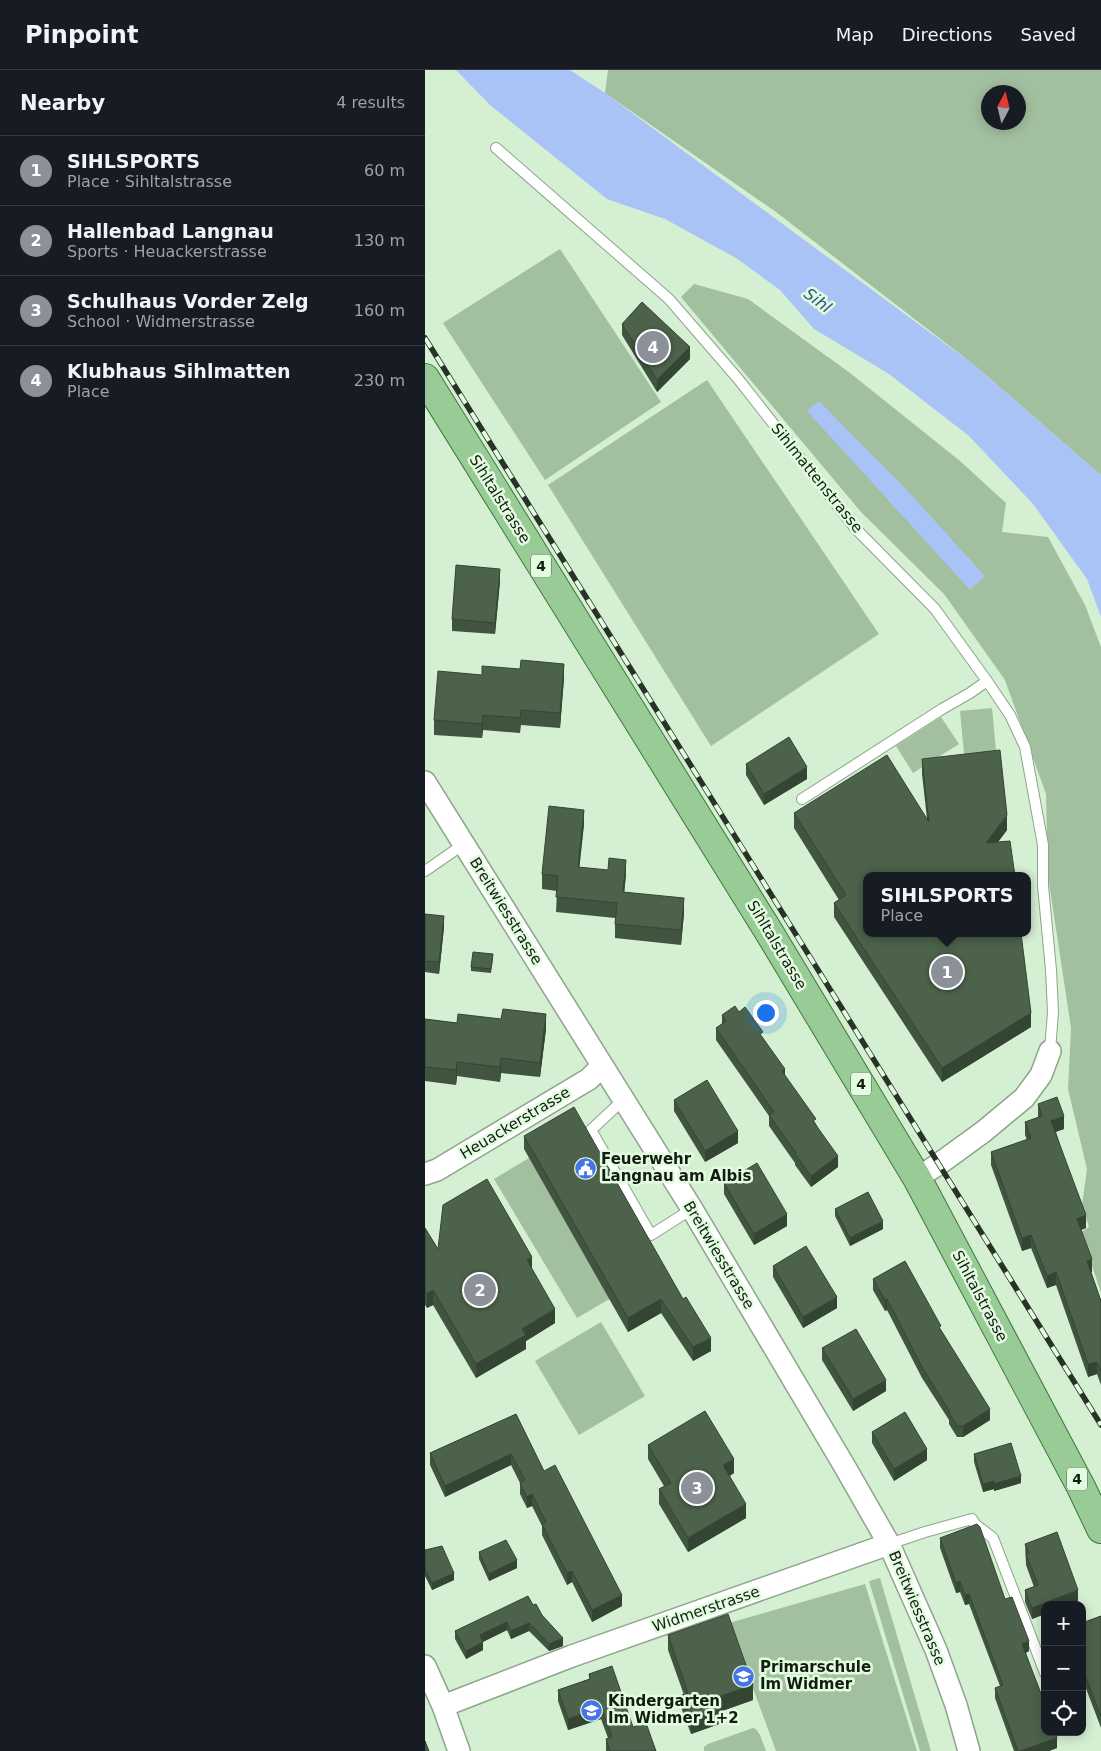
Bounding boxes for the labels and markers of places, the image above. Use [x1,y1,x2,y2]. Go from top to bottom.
pin: 4 [637,328,669,366]
pin: 1 [931,953,963,991]
place label: Feuerwehr Langnau am Albis [601,1150,751,1185]
public building icon: Feuerwehr Langnau am Albis [573,1156,597,1180]
pin: 2 [464,1271,496,1309]
pin: 3 [681,1469,713,1507]
place label: Primarschule Im Widmer [760,1658,871,1693]
school or university icon: Primarschule Im Widmer [732,1664,756,1688]
place label: Kindergarten Im Widmer 1+2 [608,1692,739,1727]
school or university icon: Kindergarten Im Widmer 1+2 [580,1698,604,1722]

